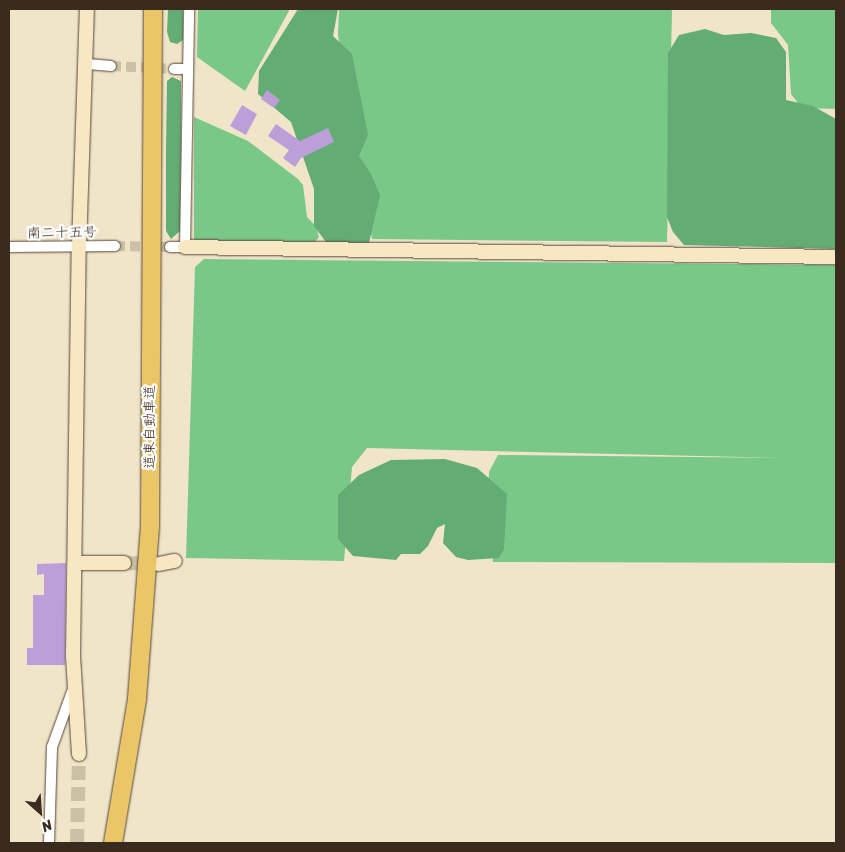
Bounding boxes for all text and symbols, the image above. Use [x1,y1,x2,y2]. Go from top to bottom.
street label: 南二十五号 [27,224,97,242]
street label: 道東自動車道 [142,385,158,469]
north arrow [15,787,65,837]
text: N [37,813,57,839]

